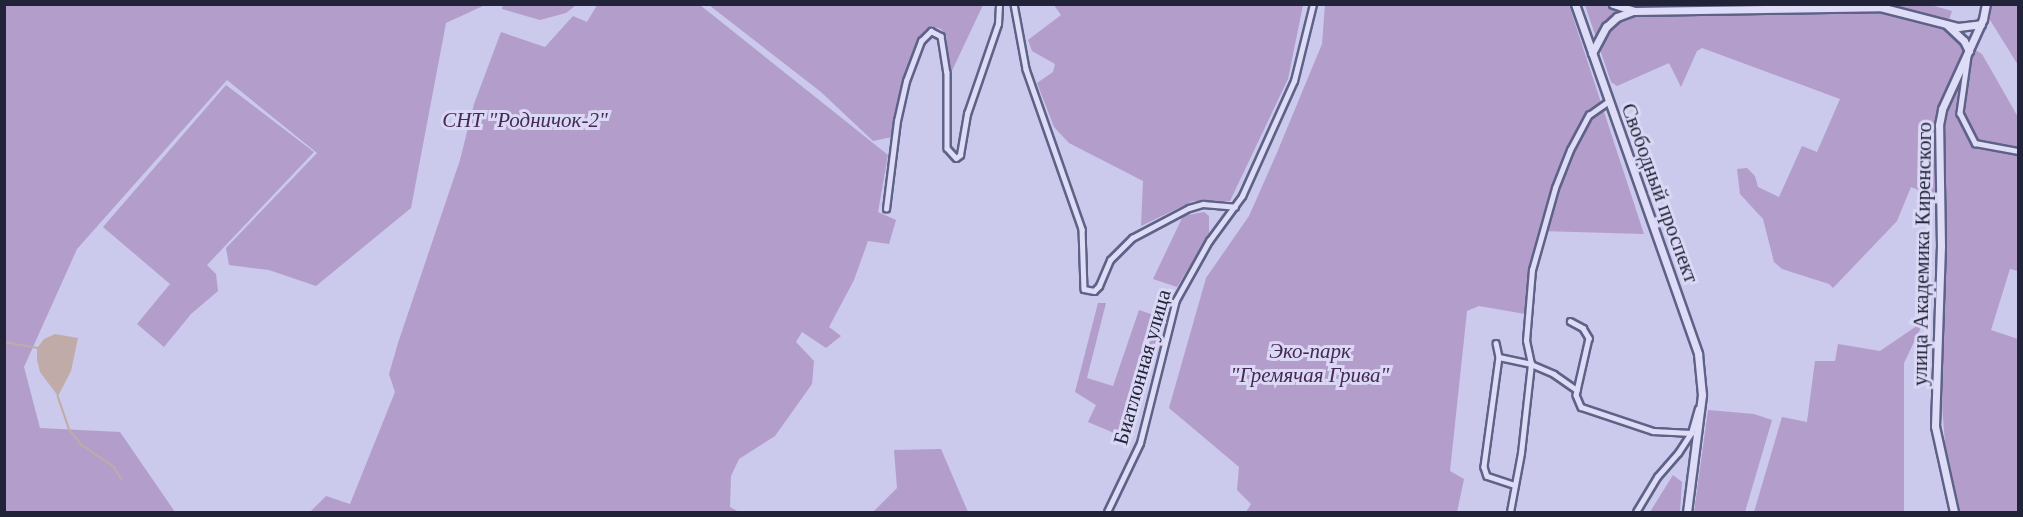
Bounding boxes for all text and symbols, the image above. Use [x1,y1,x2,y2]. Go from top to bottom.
street label: Свободный проспект [1616,100,1704,286]
park label: СНТ "Родничок-2" [442,107,608,133]
street label: улица Академика Киренского [1907,122,1937,386]
street label: Биатлонная улица [1108,286,1176,448]
park label: Эко-парк "Гремячая Грива" [1231,338,1389,388]

